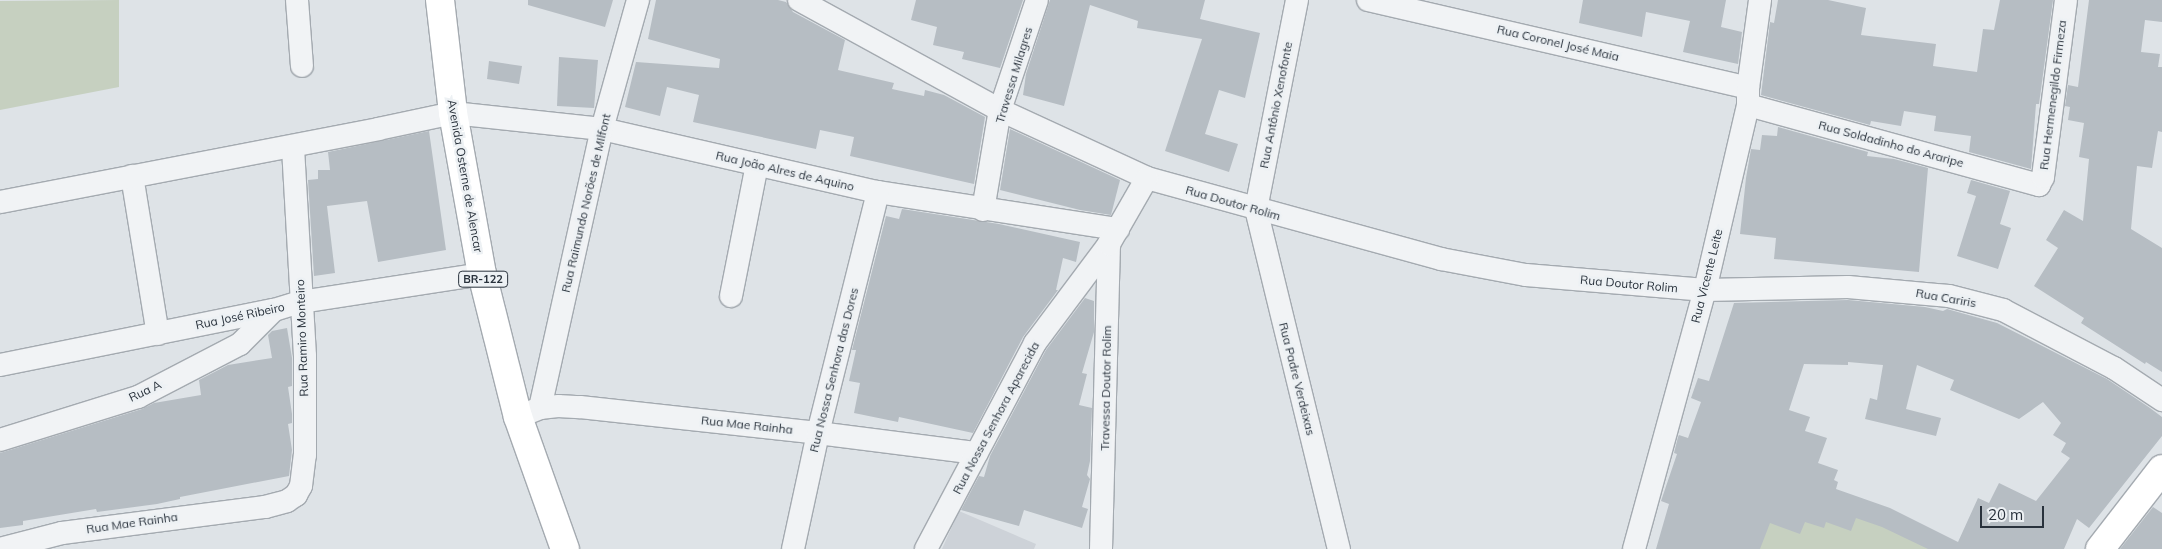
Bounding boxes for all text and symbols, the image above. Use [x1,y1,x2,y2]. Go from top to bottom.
street label: Rua Hermenegildo Firmeza [2037,19,2069,171]
street label: Rua Coronel José Maia [1496,22,1620,64]
street label: Travessa Milagres [992,25,1036,125]
street label: Rua Antônio Xenofonte [1257,40,1295,170]
street label: Avenida Osterne de Alencar [444,98,486,254]
street label: Rua Raimundo Norões de MIlfont [558,112,614,294]
street label: Rua Soldadinho do Araripe [1817,118,1965,170]
street label: Rua João Alres de Aquino [714,148,856,194]
street label: Rua Doutor Rolim [1184,183,1282,223]
street label: Rua Vicente Leite [1688,227,1726,325]
road number: BR-122 [458,270,508,288]
street label: Rua Doutor Rolim [1580,273,1678,295]
street label: Rua Ramiro Monteiro [293,279,311,397]
street label: Rua Nossa Senhora das Dores [807,286,861,454]
street label: Rua Cariris [1915,286,1977,310]
street label: Rua José Ribeiro [194,300,286,332]
street label: Rua Padre Verdeixas [1276,321,1318,437]
street label: Travessa Doutor Rolim [1098,325,1114,451]
street label: Rua Nossa Senhora Aparecida [950,339,1042,497]
street label: Rua A [126,377,164,405]
street label: Rua Mae Rainha [700,413,794,437]
scale bar [1982,496,2046,528]
text: 20 m [1988,505,2023,524]
street label: Rua Mae Rainha [85,509,179,537]

